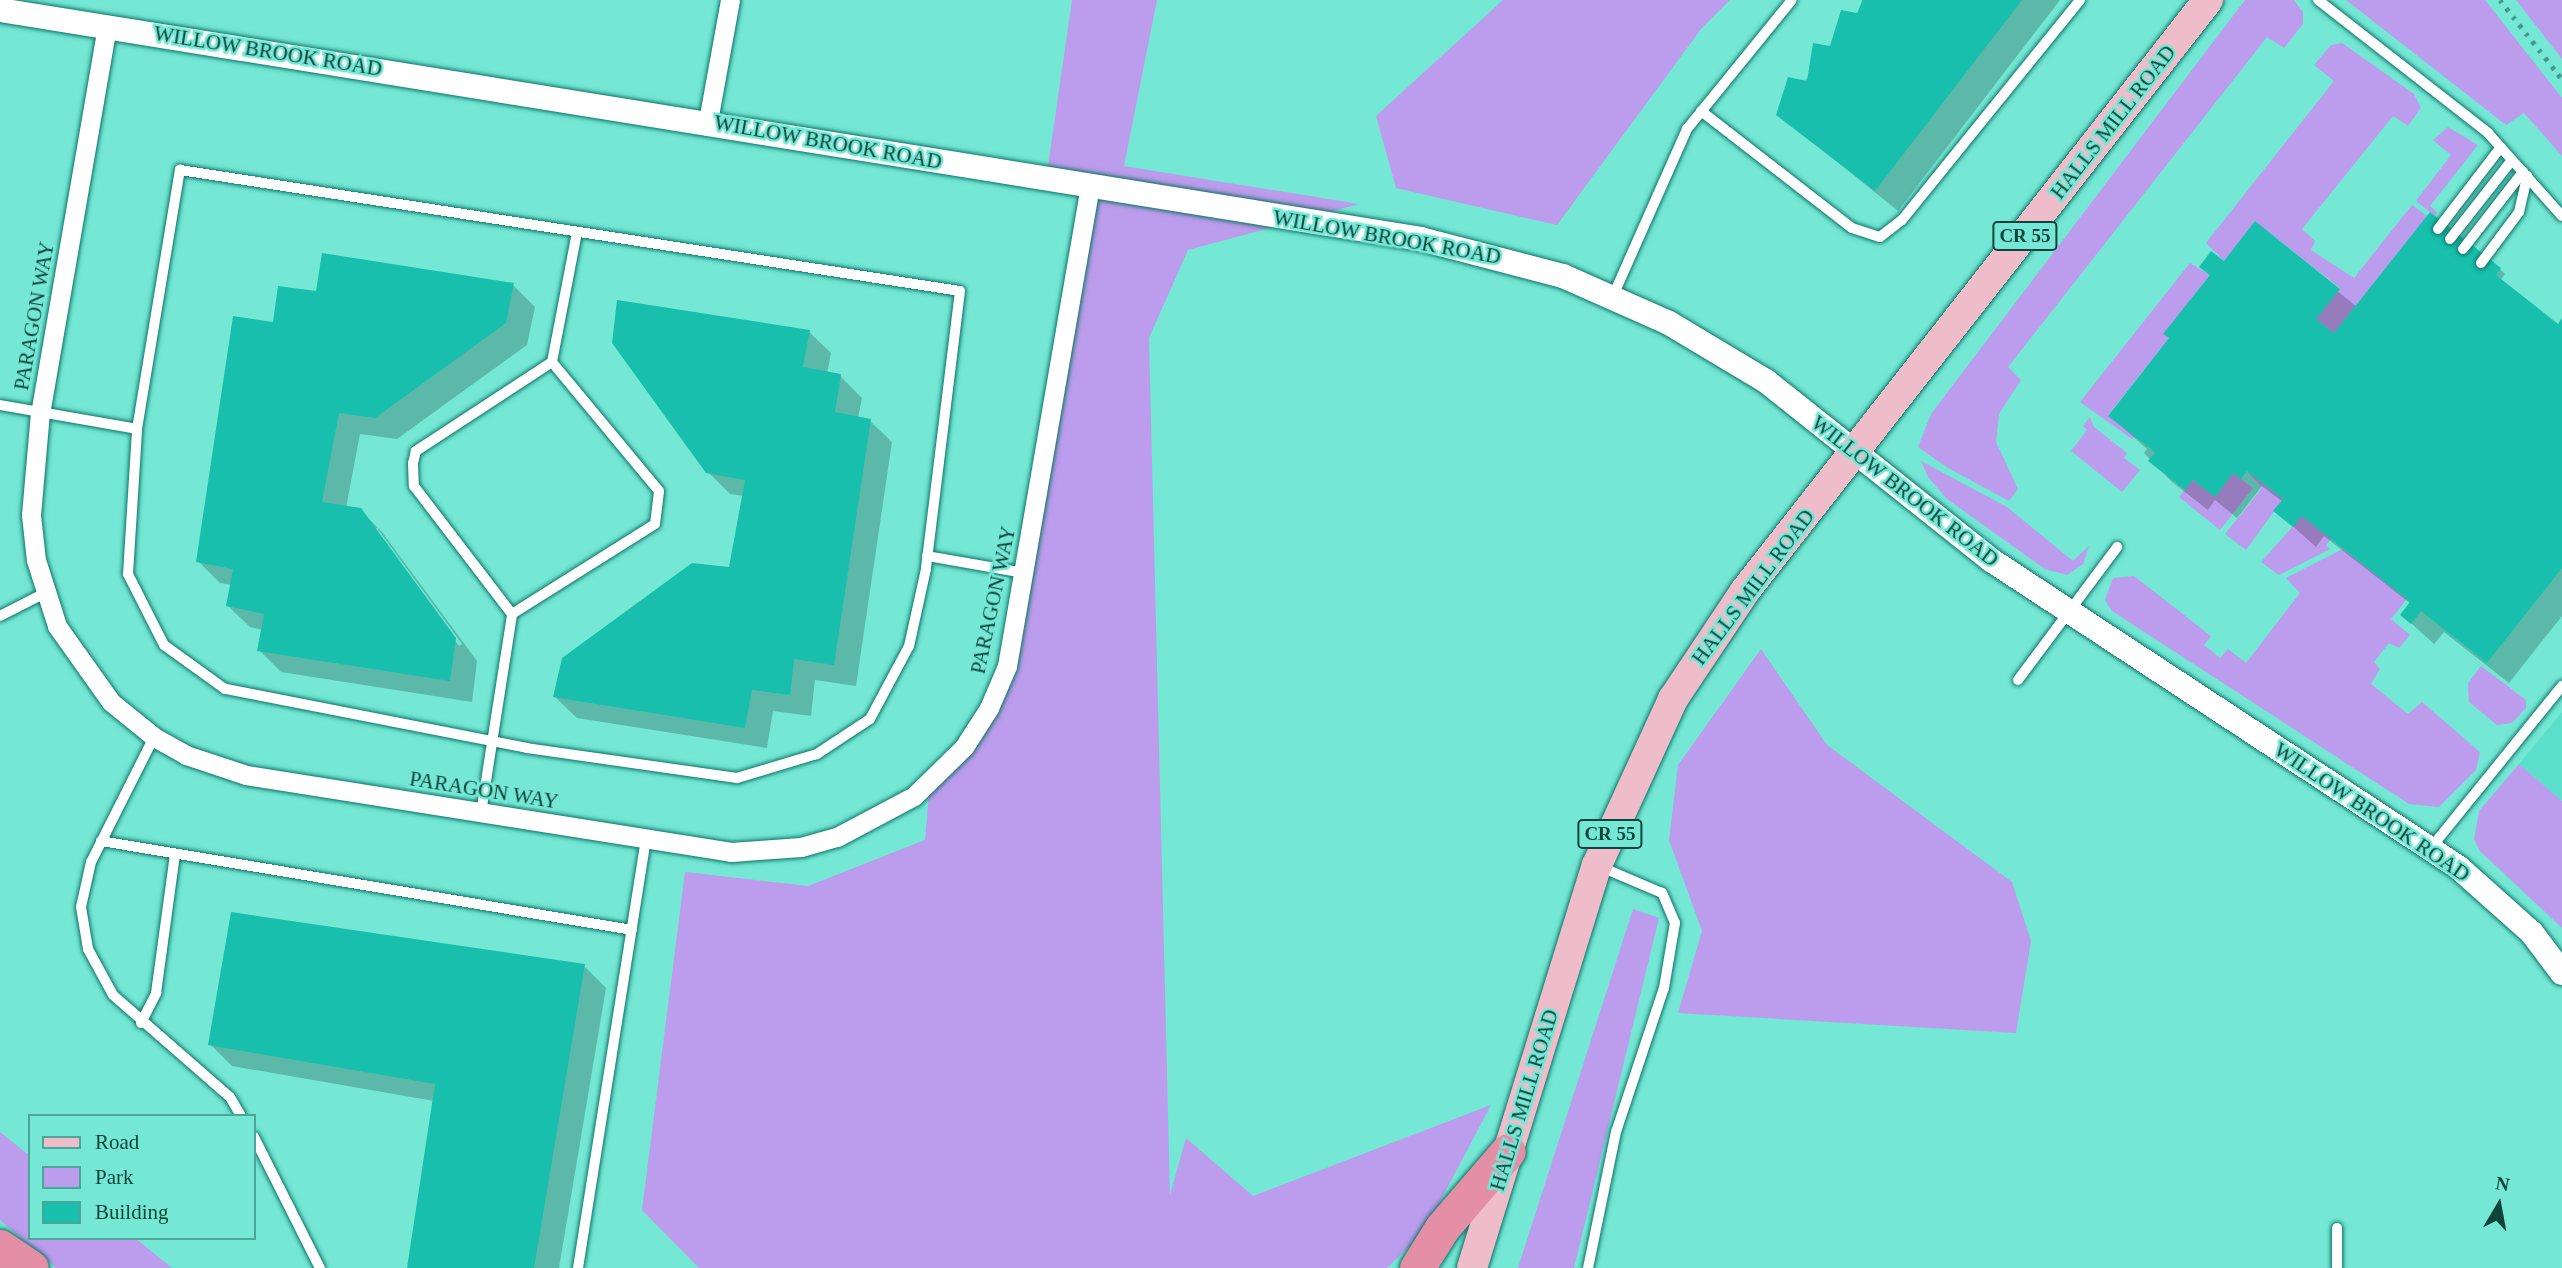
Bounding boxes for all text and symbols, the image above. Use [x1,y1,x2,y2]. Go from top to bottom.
street label: WILLOW BROOK ROAD [152,20,384,82]
street label: HALLS MILL ROAD [2045,40,2181,204]
street label: WILLOW BROOK ROAD [712,110,944,174]
street label: WILLOW BROOK ROAD [1271,205,1503,269]
road number: CR 55 [1992,220,2058,252]
street label: PARAGON WAY [9,240,59,392]
street label: WILLOW BROOK ROAD [1806,410,2004,572]
street label: HALLS MILL ROAD [1686,504,1820,670]
street label: PARAGON WAY [965,524,1021,676]
street label: WILLOW BROOK ROAD [2269,737,2475,887]
street label: PARAGON WAY [408,766,560,814]
road number: CR 55 [1577,818,1643,849]
street label: HALLS MILL ROAD [1484,1006,1564,1194]
legend [28,1114,256,1240]
text: Road [95,1130,139,1154]
text: Park [95,1165,134,1189]
north arrow [2464,1170,2534,1240]
text: N [2494,1172,2511,1195]
text: Building [95,1200,169,1224]

